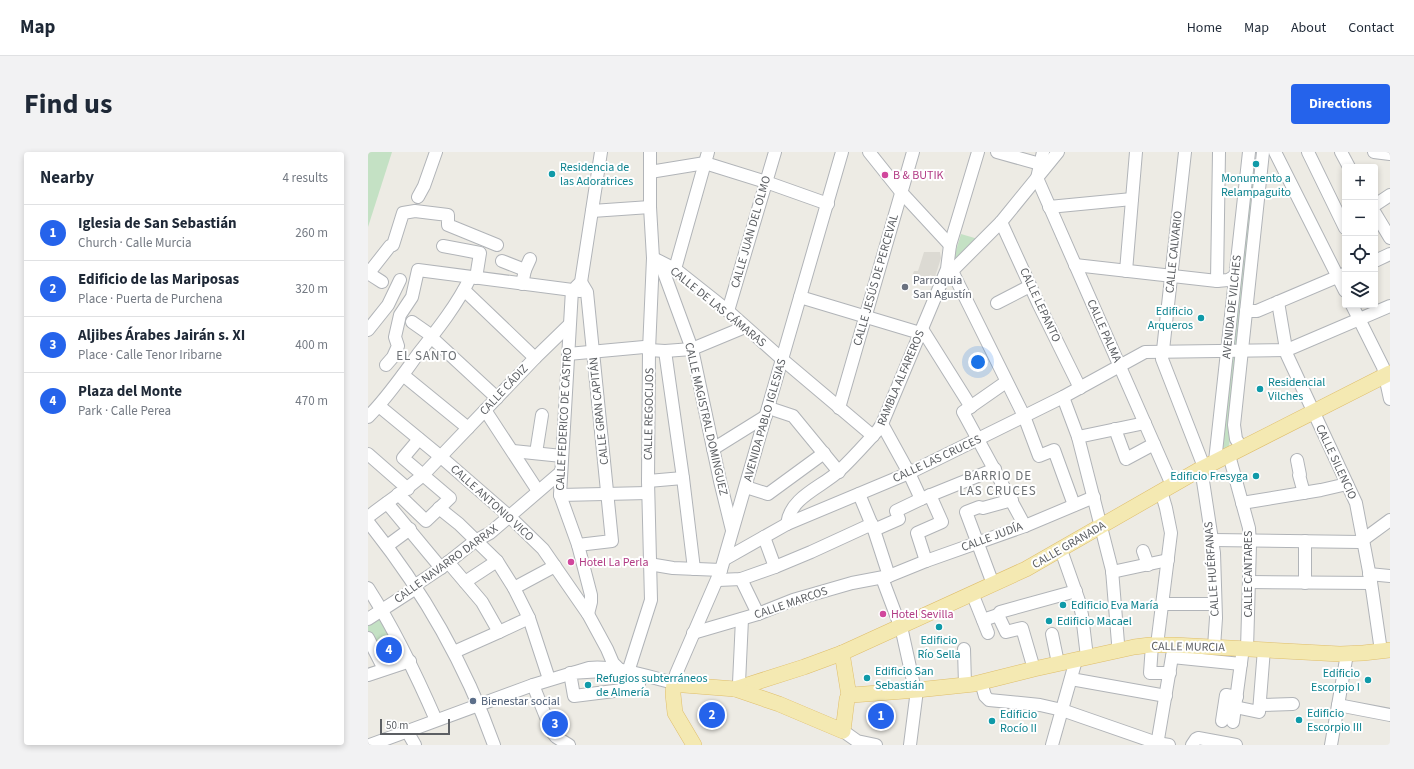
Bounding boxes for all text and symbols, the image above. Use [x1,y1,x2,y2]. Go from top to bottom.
text: Map [20,14,55,41]
text: Home [1187,18,1222,38]
text: Map [1244,18,1269,38]
text: About [1291,18,1326,38]
text: Contact [1348,18,1394,38]
text: Find us [24,84,112,124]
button: Directions [1291,84,1390,124]
place label: Residencia de las Adoratrices [560,159,633,190]
marker: Monumento a Relampaguito [1251,159,1261,169]
map controls [1342,164,1378,308]
button: + [1342,164,1378,200]
text: Nearby [40,166,94,190]
place label: B & BUTIK [893,167,944,184]
text: 4 results [283,169,328,187]
marker: Residencia de las Adoratrices [547,169,557,179]
marker: B & BUTIK [880,170,890,180]
place label: Monumento a Relampaguito [1221,170,1291,201]
street label: CALLE JUAN DEL OLMO [727,174,775,290]
button: − [1342,200,1378,236]
street label: CALLE CALVARIO [1161,210,1187,294]
street label: CALLE JESÚS DE PERCEVAL [849,212,903,348]
text: Iglesia de San Sebastián [78,213,237,234]
text: 1 [50,224,56,242]
text: 260 m [295,224,328,242]
text: Church · Calle Murcia [78,234,192,252]
button: locate [1342,236,1378,272]
street label: AVENIDA DE VILCHES [1218,254,1246,360]
street label: CALLE DE LAS CÁMARAS [666,263,770,351]
street label: CALLE LEPANTO [1015,265,1065,345]
text: Edificio de las Mariposas [78,269,239,290]
place label: Parroquia San Agustín [913,272,972,303]
button: layers [1342,272,1378,308]
text: 2 [50,280,56,298]
text: 320 m [295,280,328,298]
marker: Parroquia San Agustín [900,282,910,292]
text: Place · Puerta de Purchena [78,290,223,308]
street label: CALLE PALMA [1082,297,1126,366]
place label: Edificio Arqueros [1148,303,1193,334]
marker: Edificio Arqueros [1196,313,1206,323]
text: Aljibes Árabes Jairán s. XI [78,325,245,346]
street label: RAMBLA ALFAREROS [873,327,929,429]
text: 3 [50,336,56,354]
text: 400 m [295,336,328,354]
street label: CALLE MAGISTRAL DOMINGUEZ [680,341,732,497]
text: Place · Calle Tenor Iribarne [78,346,222,364]
district label: EL SANTO [396,347,458,365]
street label: CALLE FEDERICO DE CASTRO [552,347,576,491]
your location [968,352,988,372]
street label: CALLE GRAN CAPITÁN [585,356,613,466]
street label: AVENIDA PABLO IGLESIAS [739,357,791,483]
street label: CALLE CÁDIZ [476,361,532,419]
street label: CALLE REGOCIJOS [640,368,658,460]
place label: Residencial Vilches [1268,374,1325,405]
text: Plaza del Monte [78,381,182,402]
marker: Residencial Vilches [1255,384,1265,394]
text: 4 [50,392,56,410]
text: 470 m [295,392,328,410]
text: Park · Calle Perea [78,402,171,420]
street label: CALLE SILENCIO [1311,422,1361,502]
street label: CALLE LAS CRUCES [890,431,984,487]
street label: CALLE ANTONIO VICO [446,461,538,545]
district label: BARRIO DE LAS CRUCES [959,467,1037,500]
place label: Edificio Fresyga [1170,468,1248,485]
marker: Edificio Fresyga [1251,471,1261,481]
street label: CALLE GRANADA [1029,517,1109,573]
street label: CALLE JUDÍA [959,518,1026,556]
street label: CALLE NAVARRO DARRAX [391,521,501,607]
street label: CALLE HUÉRFANAS [1200,521,1224,617]
street label: CALLE CANTARES [1240,531,1257,617]
place label: Hotel La Perla [579,554,648,571]
marker: Hotel La Perla [566,557,576,567]
street label: CALLE MARCOS [752,582,830,624]
place label: Edificio Eva María [1071,597,1159,614]
marker: Edificio Eva María [1058,600,1068,610]
place label: Hotel Sevilla [891,606,954,623]
marker: Hotel Sevilla [878,609,888,619]
place label: Edificio Macael [1057,613,1132,630]
marker: Edificio Macael [1044,616,1054,626]
marker: Edificio Río Sella [934,622,944,632]
place label: Edificio Río Sella [917,632,961,663]
pin: 4 [376,635,402,665]
street label: CALLE MURCIA [1151,638,1225,656]
place label: Edificio San Sebastián [875,663,934,694]
place label: Edificio Escorpio I [1311,665,1360,696]
place label: Refugios subterráneos de Almería [596,670,708,701]
marker: Edificio San Sebastián [862,673,872,683]
marker: Edificio Escorpio I [1363,675,1373,685]
marker: Refugios subterráneos de Almería [583,680,593,690]
place label: Bienestar social [481,693,560,710]
marker: Bienestar social [468,696,478,706]
pin: 2 [699,700,725,730]
pin: 1 [868,701,894,731]
place label: Edificio Escorpio III [1307,705,1362,736]
place label: Edificio Rocío II [1000,706,1037,737]
pin: 3 [542,709,568,739]
marker: Edificio Escorpio III [1294,715,1304,725]
marker: Edificio Rocío II [987,716,997,726]
scale bar [380,717,450,736]
text: 50 m [386,718,408,733]

